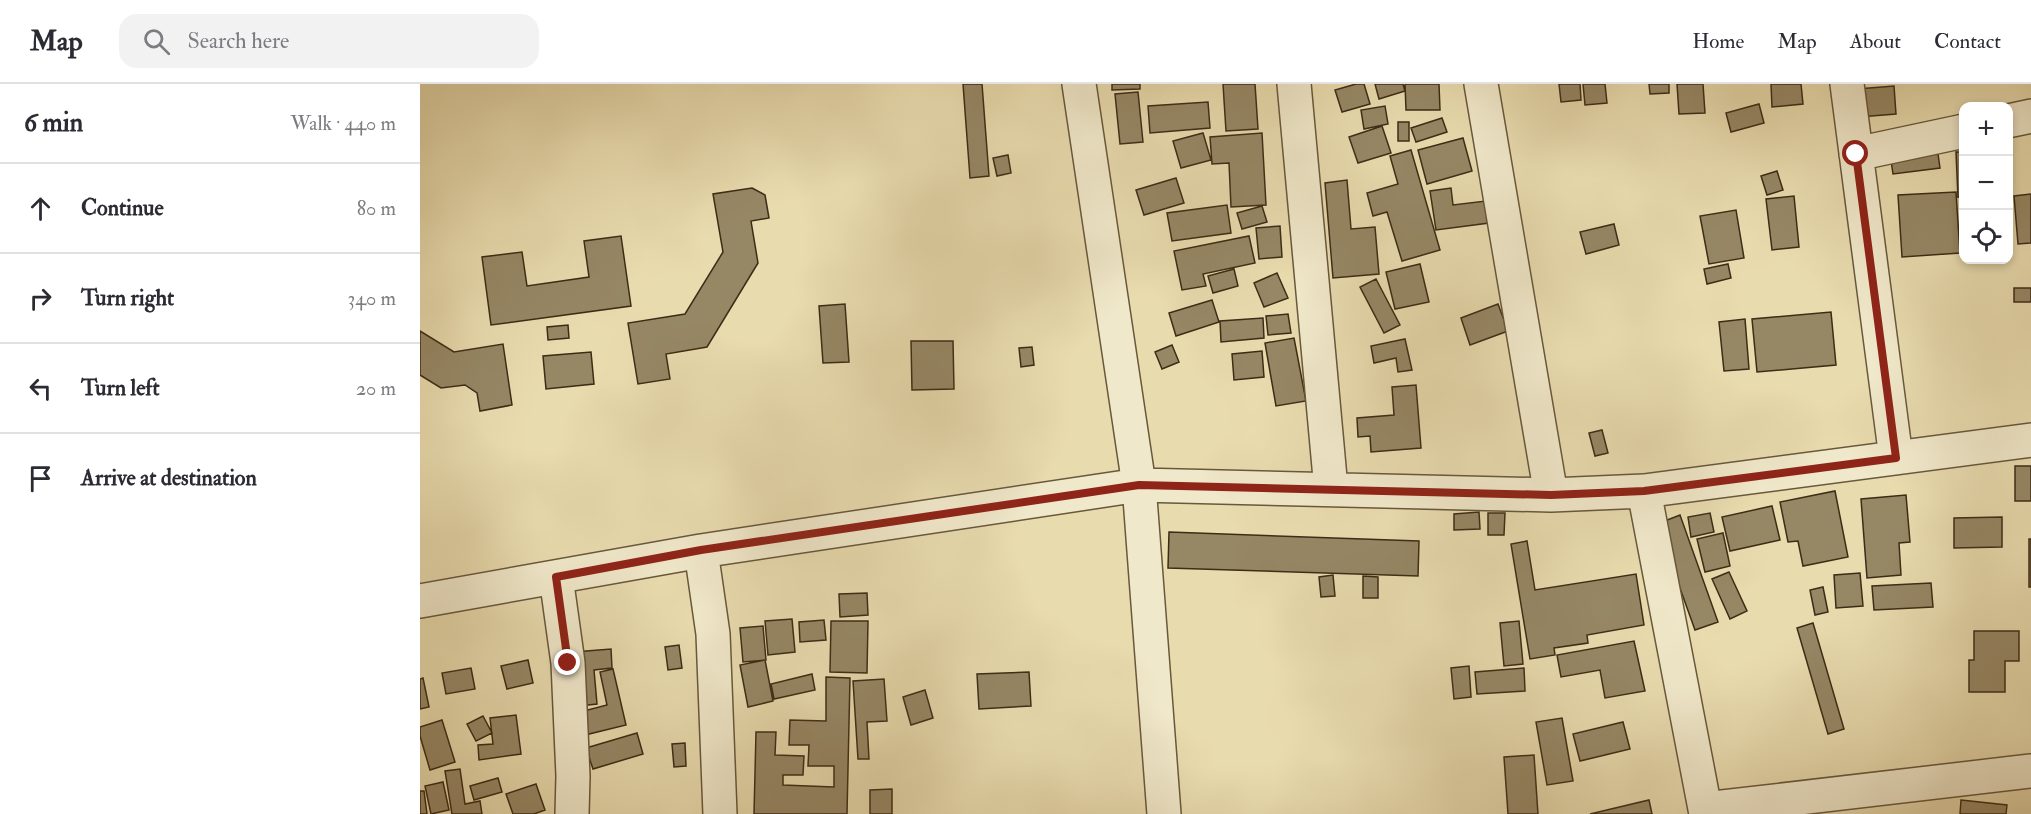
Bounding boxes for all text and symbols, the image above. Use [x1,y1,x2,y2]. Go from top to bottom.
search box [119,14,539,68]
text: Map [30,24,83,59]
icon: search [140,25,173,58]
text: Search here [188,27,289,55]
text: Home [1692,28,1744,55]
text: Map [1777,28,1817,55]
text: About [1850,28,1901,55]
text: Contact [1934,28,2001,55]
map controls [1959,102,2013,264]
button: + [1959,102,2013,156]
text: 6 min [24,107,83,139]
text: Walk · 440 m [291,111,396,136]
route start [1842,140,1868,166]
button: − [1959,156,2013,210]
icon: ahead [24,192,57,225]
text: Continue [81,194,164,222]
text: 80 m [357,196,396,221]
button: locate [1959,210,2013,264]
icon: right [24,282,57,315]
text: Turn right [81,284,174,312]
text: 340 m [348,286,396,311]
icon: left [24,372,57,405]
text: Turn left [81,374,160,402]
text: 20 m [356,376,396,401]
icon: arrive [24,462,57,495]
text: Arrive at destination [81,464,257,492]
route end [554,649,580,675]

